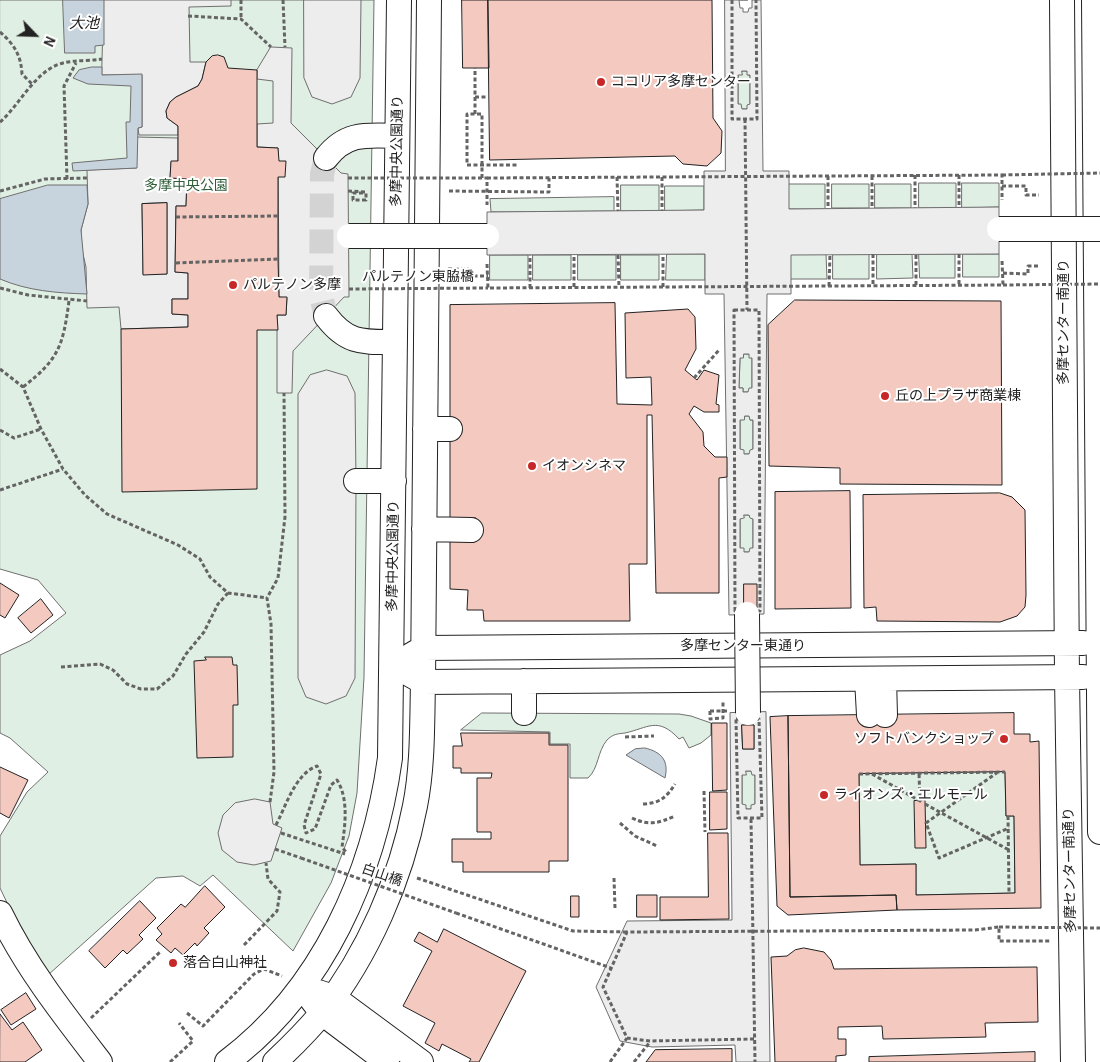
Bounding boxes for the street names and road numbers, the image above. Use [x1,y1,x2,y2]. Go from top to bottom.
street label: 多摩中央公園通り [388,95,406,207]
street label: 多摩センター南通り [1056,259,1072,385]
street label: パルテノン東脇橋 [362,269,474,285]
street label: 多摩中央公園通り [384,500,402,612]
street label: 多摩センター東通り [680,638,806,654]
street label: 多摩センター南通り [1061,807,1079,933]
street label: 白山橋 [359,860,405,890]

